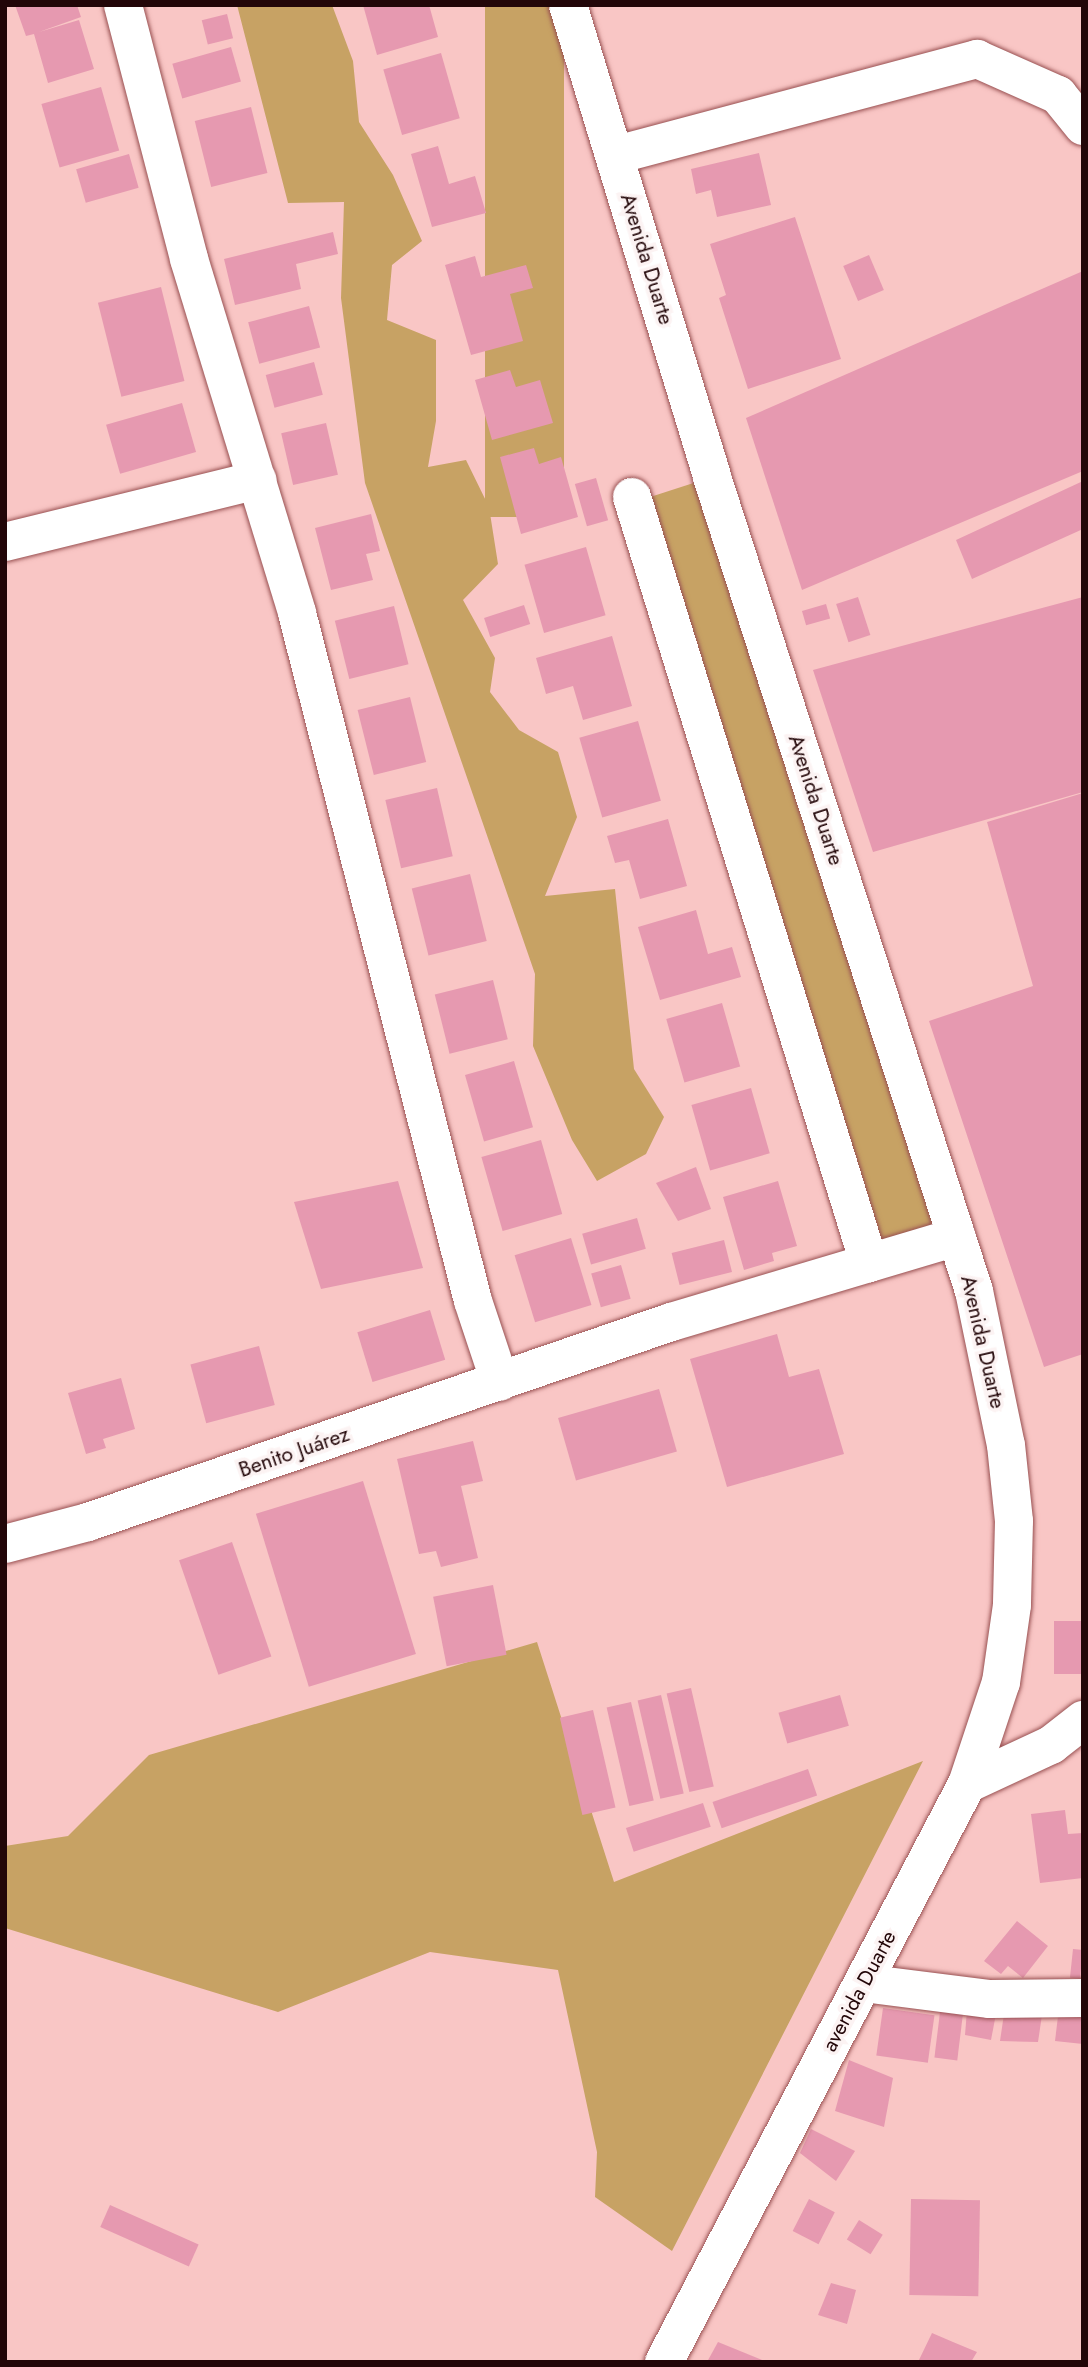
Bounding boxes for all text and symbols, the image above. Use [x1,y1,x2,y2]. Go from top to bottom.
street label: Avenida Duarte [615,190,679,328]
street label: Avenida Duarte [783,731,849,869]
street label: Avenida Duarte [955,1273,1011,1411]
street label: Benito Juárez [235,1421,353,1483]
street label: avenida Duarte [817,1926,901,2056]

